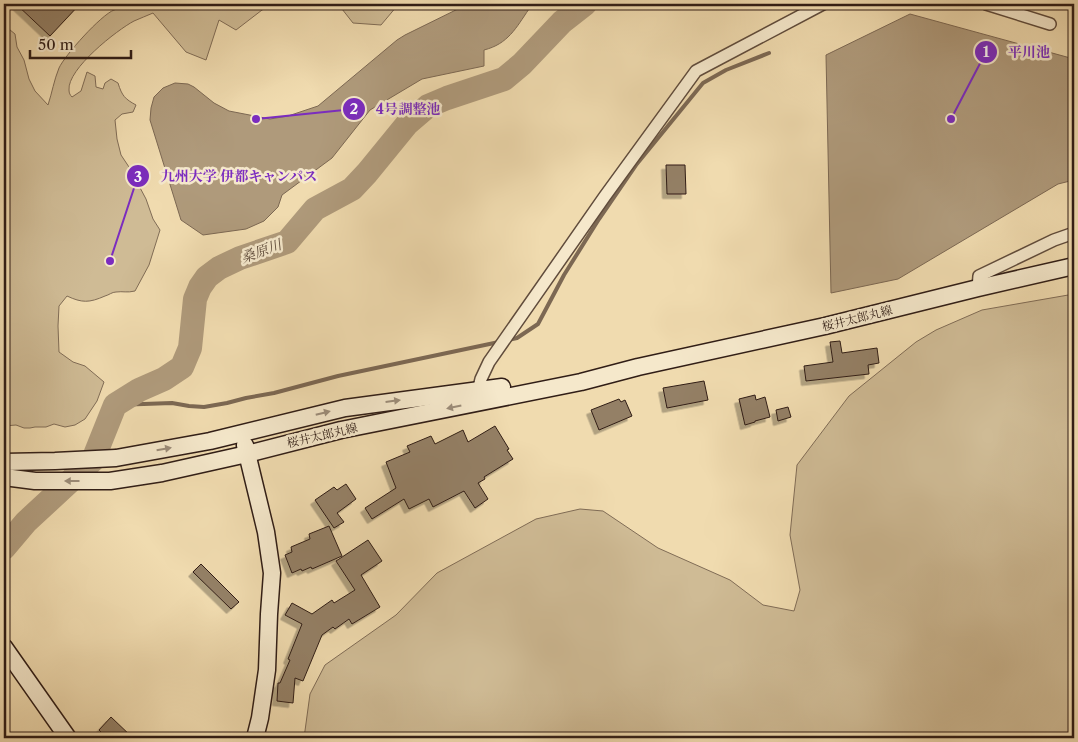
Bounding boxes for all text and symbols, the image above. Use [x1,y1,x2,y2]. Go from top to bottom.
scale bar [30,28,131,60]
text: 50 m [38,35,74,54]
callout: 平川池 [973,37,1060,66]
text: 1 [983,42,990,61]
text: 平川池 [1008,43,1050,61]
callout: 4号調整池 [341,95,450,124]
text: 2 [350,99,359,118]
text: 4号調整池 [376,100,440,118]
callout: 九州大学 伊都キャンパス [125,162,328,191]
text: 3 [134,167,142,186]
text: 九州大学 伊都キャンパス [161,167,317,185]
water label: 桑原川 [238,235,286,267]
street label: 桜井太郎丸線 [820,302,894,334]
one-way arrow [385,397,401,405]
one-way arrow [446,403,461,411]
one-way arrow [315,409,330,417]
street label: 桜井太郎丸線 [285,420,359,450]
one-way arrow [157,444,173,452]
one-way arrow [64,477,80,485]

